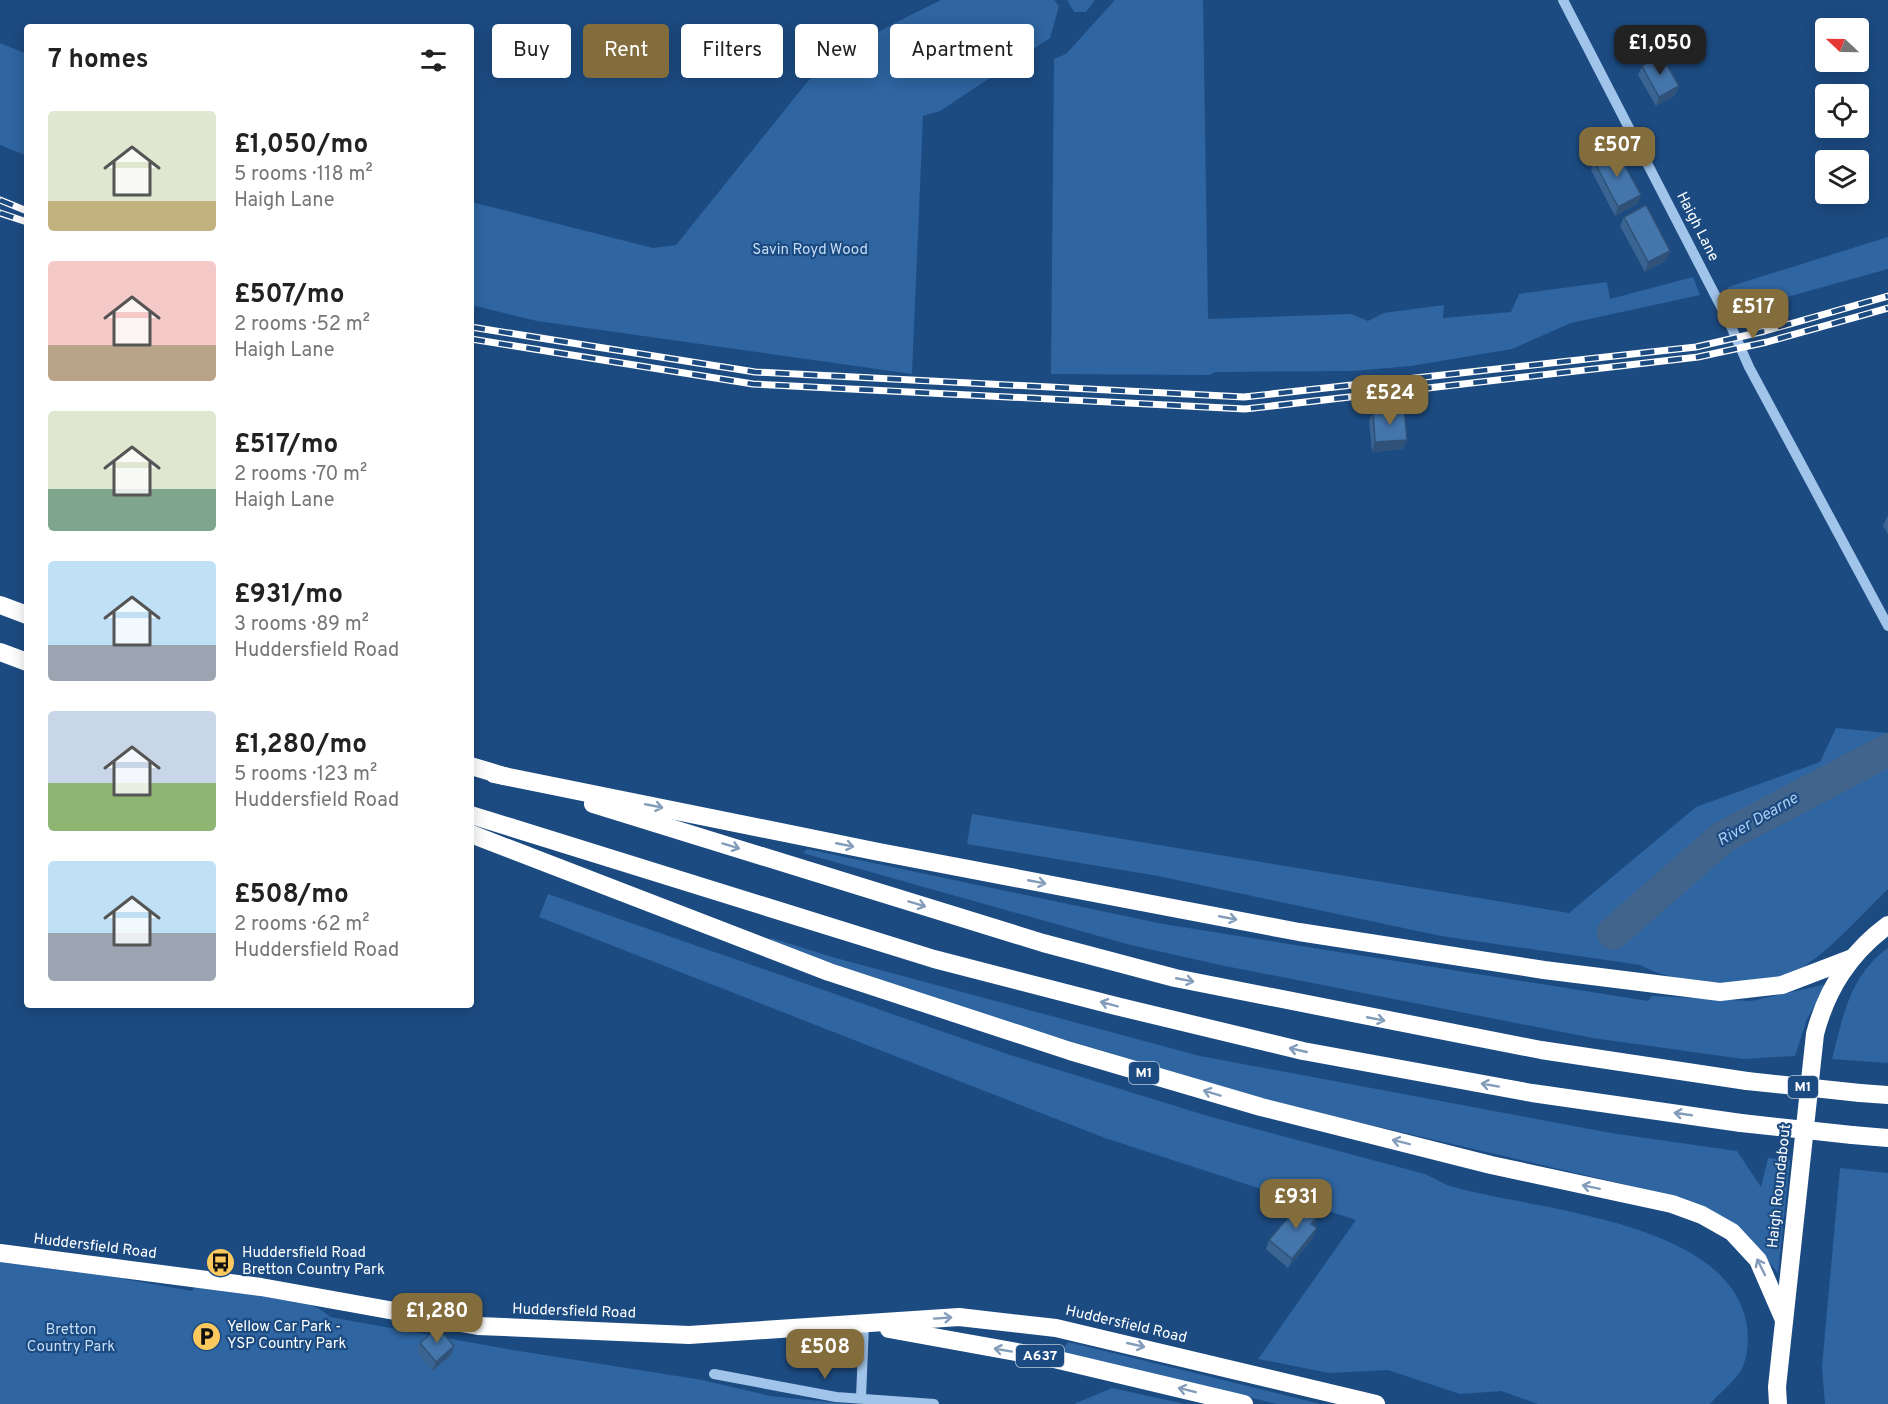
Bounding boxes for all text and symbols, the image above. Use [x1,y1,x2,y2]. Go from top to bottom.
north arrow [1815,18,1869,72]
map controls [1815,18,1869,204]
chip: Buy [492,24,571,78]
chip: Rent [583,24,669,78]
chip: Filters [681,24,783,78]
chip: New [795,24,878,78]
chip: Apartment [890,24,1034,78]
pin: £1,050 [1611,25,1709,76]
text: £1,050 [1628,31,1692,57]
text: 7 homes [48,44,148,77]
icon: filters [417,44,450,77]
button: locate [1815,84,1869,138]
pin: £507 [1581,127,1653,178]
text: £1,050/mo [234,129,368,162]
text: £507 [1593,133,1641,159]
icon: home [96,135,168,207]
button: layers [1815,150,1869,204]
text: 5 rooms · 118 m² [234,162,373,188]
text: Haigh Lane [234,188,335,214]
street label: Haigh Lane [1671,189,1723,265]
park label: Savin Royd Wood [752,241,868,260]
text: £507/mo [234,279,344,312]
icon: home [96,285,168,357]
pin: £517 [1717,289,1789,340]
text: £517 [1732,295,1774,321]
text: 2 rooms · 52 m² [234,312,370,338]
text: Haigh Lane [234,338,335,364]
pin: £524 [1354,375,1426,426]
text: £524 [1365,381,1415,407]
text: £517/mo [234,429,338,462]
icon: home [96,435,168,507]
text: 2 rooms · 70 m² [234,462,367,488]
text: Haigh Lane [234,488,335,514]
text: £931/mo [234,579,343,612]
icon: home [96,585,168,657]
text: 3 rooms · 89 m² [234,612,369,638]
text: Huddersfield Road [234,638,399,664]
text: £1,280/mo [234,729,367,762]
icon: home [96,735,168,807]
text: 5 rooms · 123 m² [234,762,377,788]
text: Huddersfield Road [234,788,399,814]
water label: River Dearne [1714,788,1803,851]
one-way arrow [644,801,664,812]
one-way arrow [835,840,855,851]
one-way arrow [721,842,740,853]
one-way arrow [1027,877,1046,888]
text: £508/mo [234,879,349,912]
icon: home [96,885,168,957]
one-way arrow [907,899,926,910]
text: 2 rooms · 62 m² [234,912,370,938]
one-way arrow [1218,913,1238,924]
text: Huddersfield Road [234,938,399,964]
one-way arrow [1175,975,1195,986]
one-way arrow [1100,998,1119,1010]
one-way arrow [1366,1014,1386,1025]
one-way arrow [1289,1044,1309,1055]
road number: M1 [1129,1062,1159,1084]
road number: M1 [1788,1076,1818,1098]
one-way arrow [1481,1079,1500,1090]
one-way arrow [1203,1087,1222,1098]
one-way arrow [1673,1109,1693,1120]
street label: Haigh Roundabout [1764,1123,1796,1249]
one-way arrow [1392,1136,1411,1148]
pin: £931 [1260,1179,1332,1230]
one-way arrow [1582,1180,1601,1192]
text: £931 [1274,1185,1318,1211]
street label: Huddersfield Road [32,1230,158,1264]
place label: Huddersfield Road Bretton Country Park [242,1244,385,1280]
bus stop icon: Huddersfield Road Bretton Country Park [205,1246,237,1278]
one-way arrow [1754,1258,1766,1276]
pin: £1,280 [388,1293,486,1344]
text: £1,280 [406,1299,468,1325]
street label: Huddersfield Road [512,1300,636,1324]
street label: Huddersfield Road [1063,1302,1189,1348]
one-way arrow [933,1313,953,1324]
place label: Yellow Car Park - YSP Country Park [227,1318,347,1354]
parking icon: Yellow Car Park - YSP Country Park [190,1320,222,1352]
park label: Bretton Country Park [27,1321,115,1357]
pin: £508 [789,1329,861,1380]
text: £508 [800,1335,850,1361]
one-way arrow [1126,1340,1145,1351]
one-way arrow [993,1344,1013,1355]
road number: A637 [1016,1345,1064,1367]
one-way arrow [1178,1384,1197,1396]

